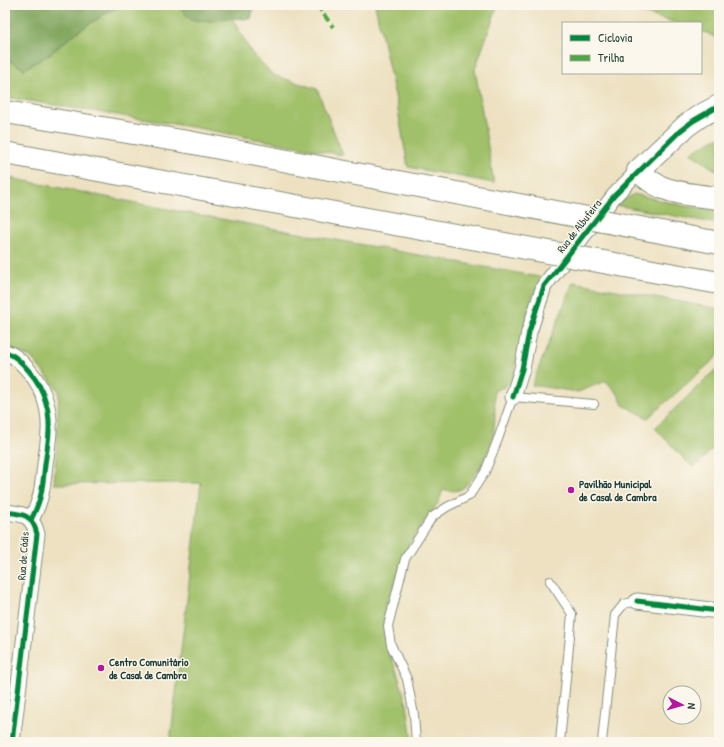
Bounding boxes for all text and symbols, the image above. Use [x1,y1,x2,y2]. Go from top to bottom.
legend [562,22,702,74]
text: Ciclovia [598,29,632,46]
text: Trilha [598,49,624,66]
street label: Rua de Albufeira [554,196,605,256]
place label: Pavilhão Municipal de Casal de Cambra [579,477,657,504]
marker: Pavilhão Municipal de Casal de Cambra [566,485,576,495]
street label: Rua de Cádis [14,531,32,581]
place label: Centro Comunitário de Casal de Cambra [109,655,189,682]
marker: Centro Comunitário de Casal de Cambra [96,663,106,673]
north arrow [662,685,702,725]
text: N [685,702,699,710]

